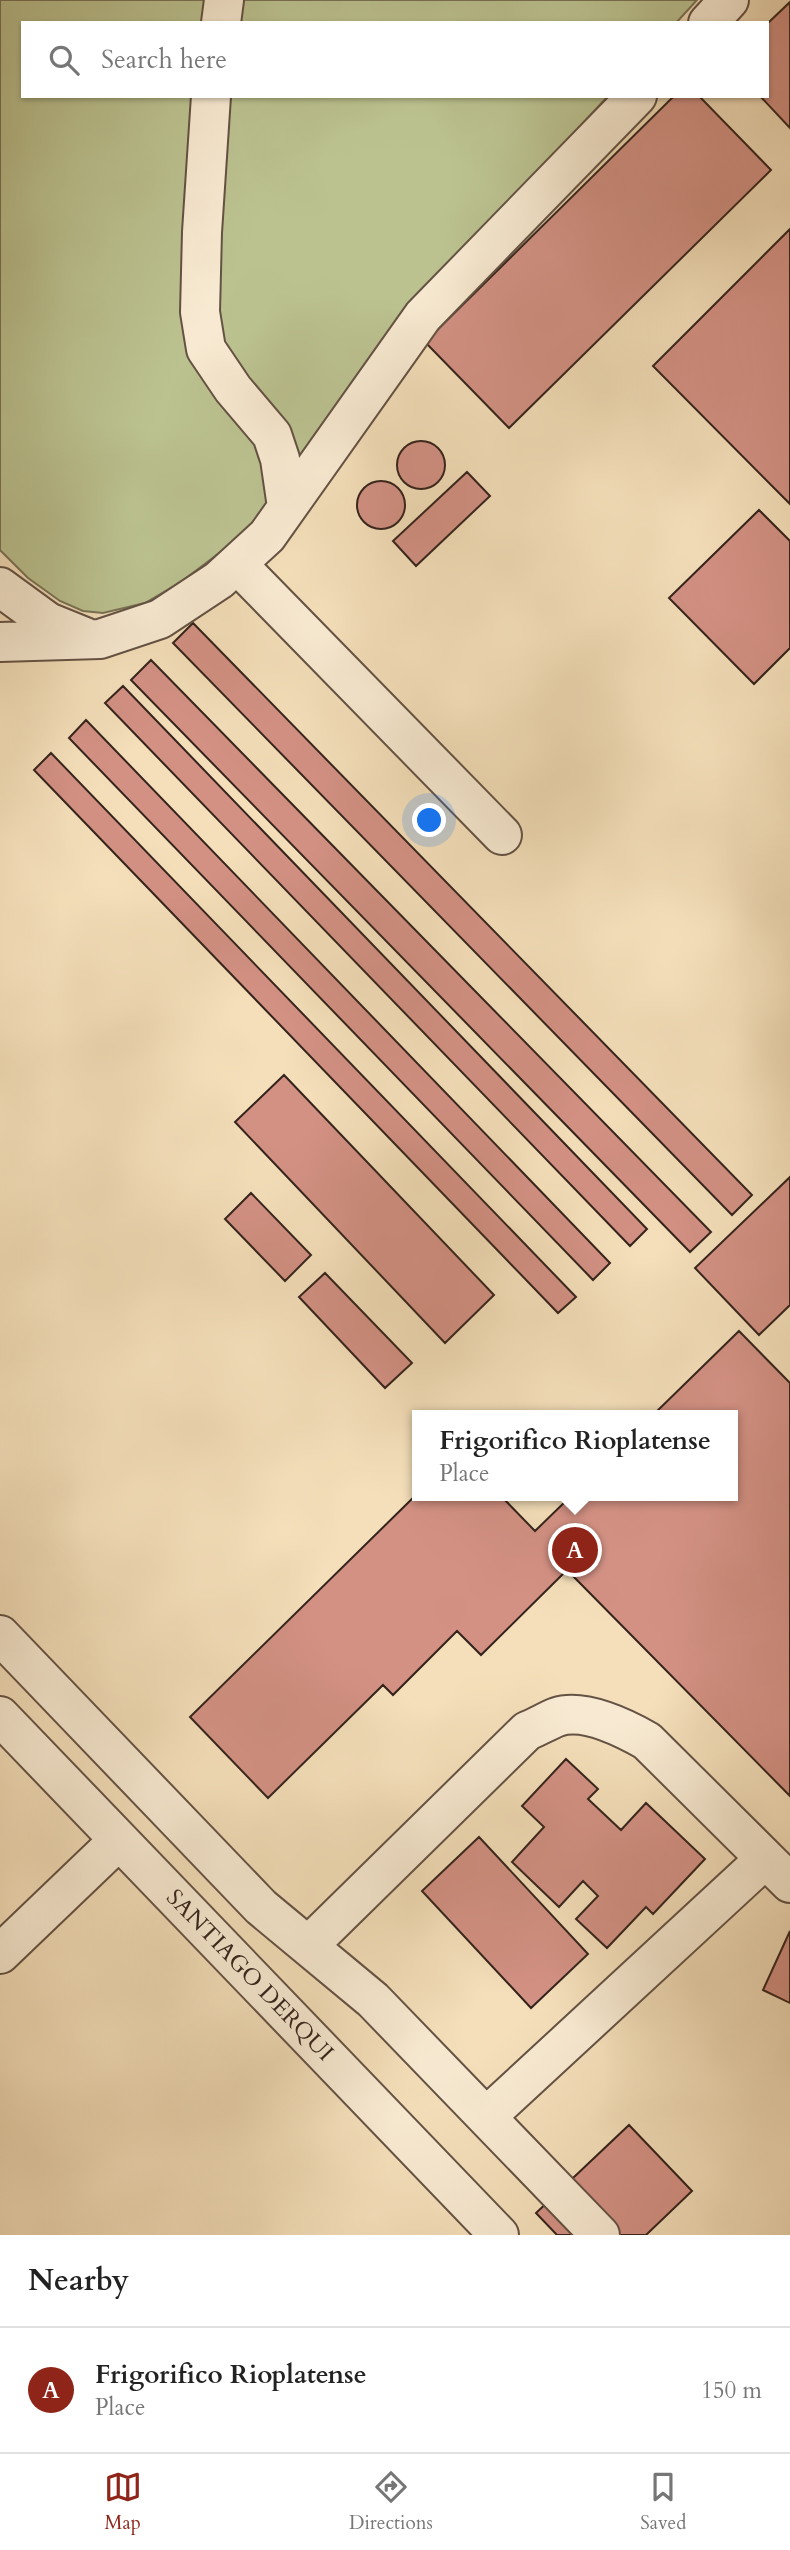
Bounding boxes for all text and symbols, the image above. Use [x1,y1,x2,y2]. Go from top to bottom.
search box [21,21,769,98]
icon: search [45,41,83,79]
text: Search here [101,42,227,77]
your location [412,803,446,837]
popup [412,1410,738,1501]
text: Frigorifico Rioplatense [439,1423,711,1458]
text: Place [439,1458,490,1489]
pin: A [552,1524,598,1576]
street label: SANTIAGO DERQUI [160,1882,340,2068]
text: Nearby [28,2260,129,2301]
text: Frigorifico Rioplatense [95,2357,367,2392]
text: A [42,2375,60,2406]
text: 150 m [701,2375,762,2406]
text: Place [95,2392,145,2423]
tab: Map [104,2468,142,2536]
tab: Directions [349,2468,433,2536]
tab: Saved [640,2468,686,2536]

